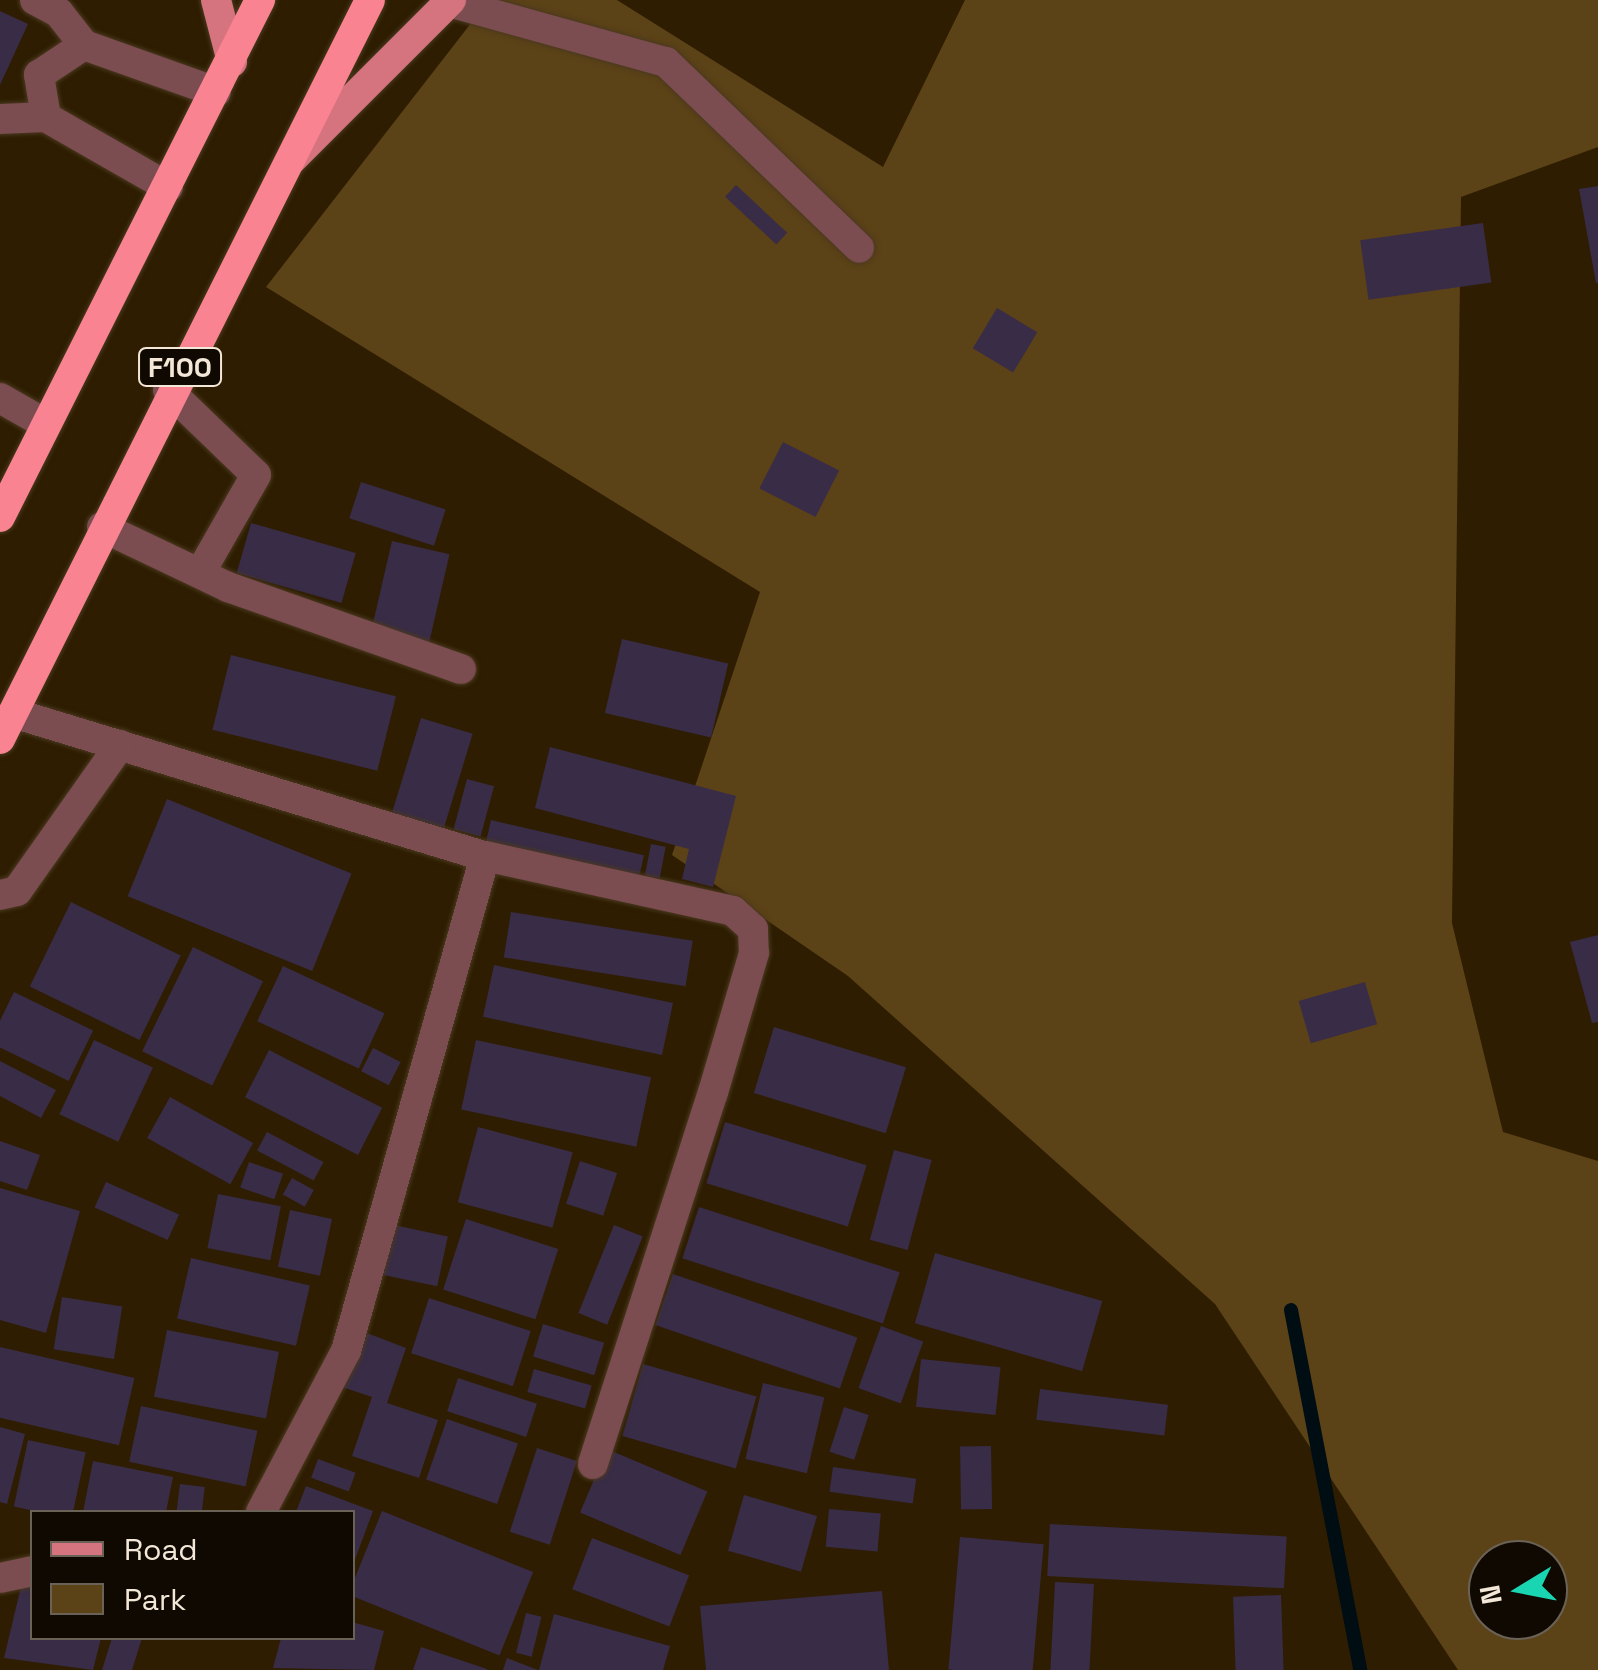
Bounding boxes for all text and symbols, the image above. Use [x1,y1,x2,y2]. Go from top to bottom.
road number: F100 [138,344,222,390]
legend [30,1510,355,1640]
text: Road [124,1530,198,1569]
north arrow [1468,1540,1568,1640]
text: Park [124,1580,186,1619]
text: N [1471,1583,1510,1607]

